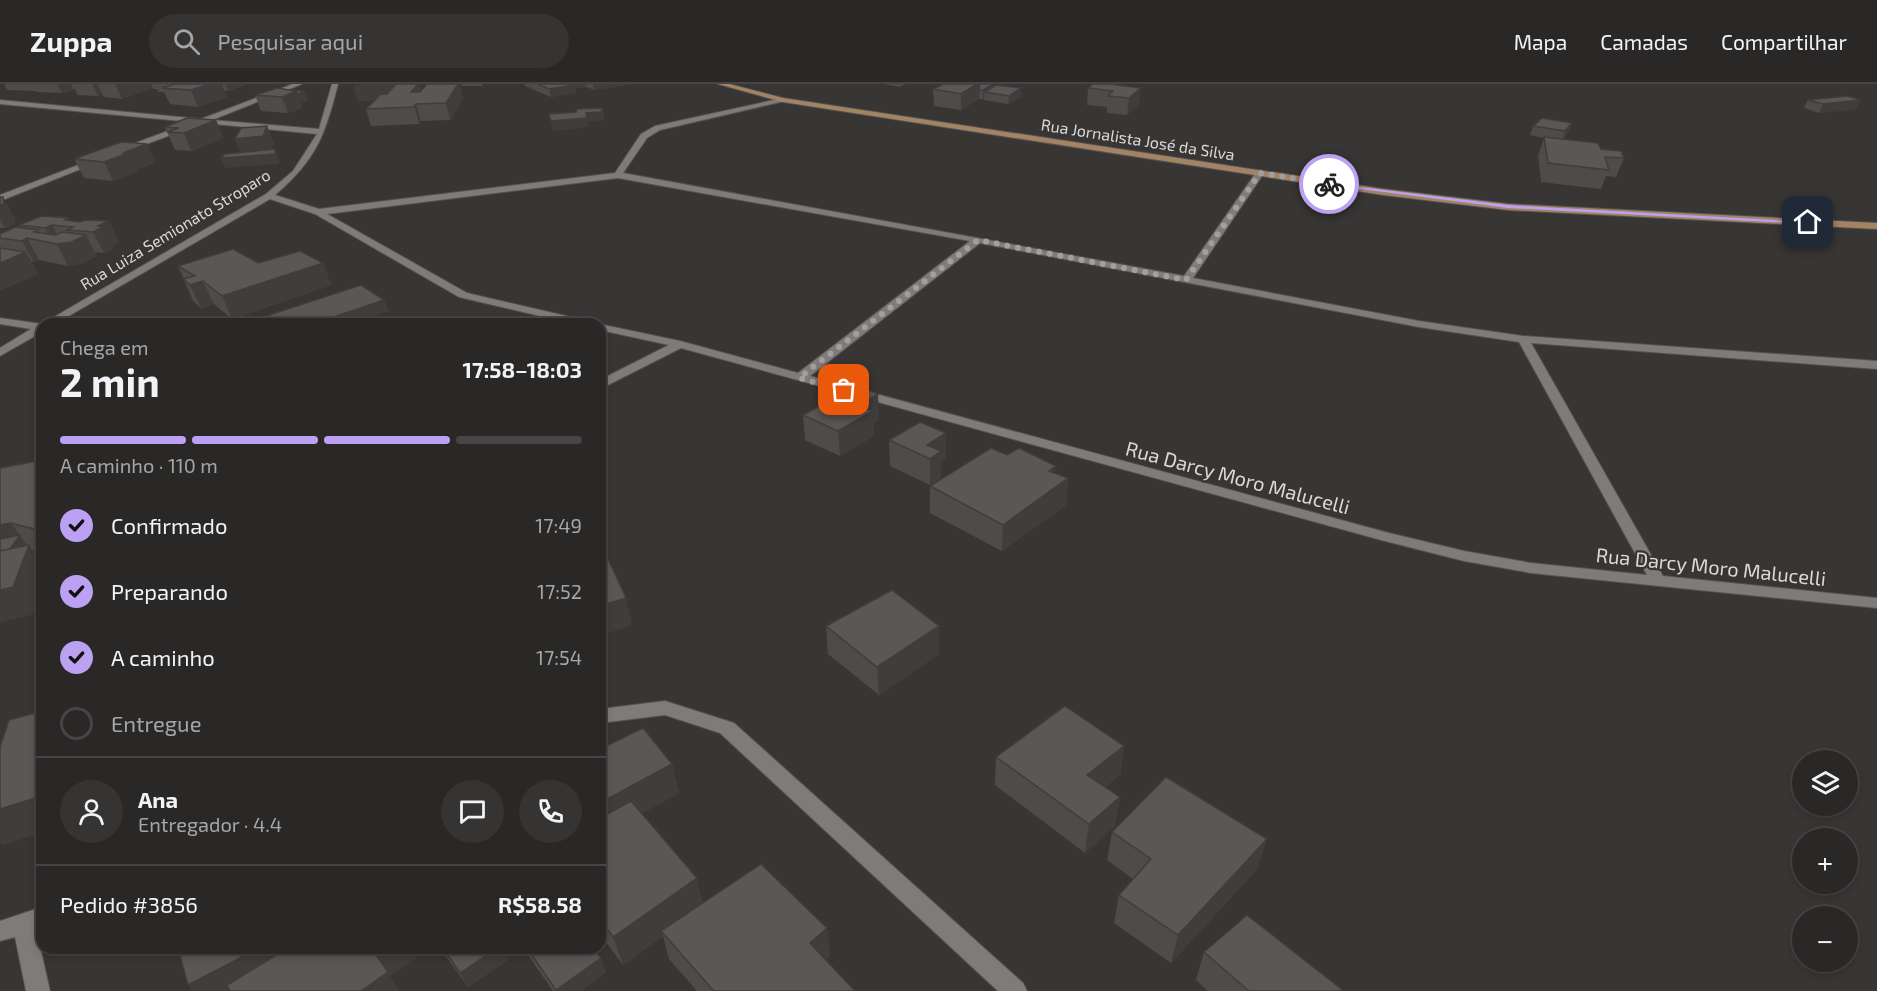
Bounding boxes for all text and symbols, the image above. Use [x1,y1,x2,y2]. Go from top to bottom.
search box [149,14,569,68]
text: Zuppa [30,24,113,58]
icon: search [170,25,203,58]
text: Pesquisar aqui [218,28,363,54]
text: Mapa [1514,29,1567,54]
text: Camadas [1600,29,1688,54]
text: Compartilhar [1721,29,1847,54]
street label: Rua Jornalista José da Silva [1040,114,1236,164]
courier [1299,154,1359,214]
street label: Rua Luiza Semionato Stroparo [77,165,273,293]
icon: bike [1313,168,1346,201]
pin [1782,196,1833,247]
icon: home [1791,205,1824,238]
text: Chega em [60,335,149,359]
text: 17:58–18:03 [463,356,582,382]
text: 2 min [60,358,160,405]
pin [818,364,869,415]
icon: bag [827,373,860,406]
street label: Rua Darcy Moro Malucelli [1123,435,1353,519]
text: A caminho · 110 m [60,453,218,477]
icon: check [60,509,93,542]
text: Confirmado [111,512,227,538]
text: 17:49 [535,513,582,537]
street label: Rua Darcy Moro Malucelli [1595,542,1827,590]
icon: check [60,575,93,608]
text: Preparando [111,578,228,604]
text: 17:52 [537,579,582,603]
icon: check [60,641,93,674]
text: A caminho [111,644,215,670]
text: 17:54 [536,645,582,669]
text: Entregue [111,710,201,736]
map controls [1792,750,1858,972]
button: layers [1792,750,1858,816]
button: person [60,780,123,843]
button: chat [441,780,504,843]
button: phone [519,780,582,843]
text: Ana [138,786,178,812]
text: Entregador · 4.4 [138,812,282,836]
button: + [1792,828,1858,894]
text: Pedido #3856 [60,891,198,917]
text: R$58.58 [498,891,582,917]
button: − [1792,906,1858,972]

